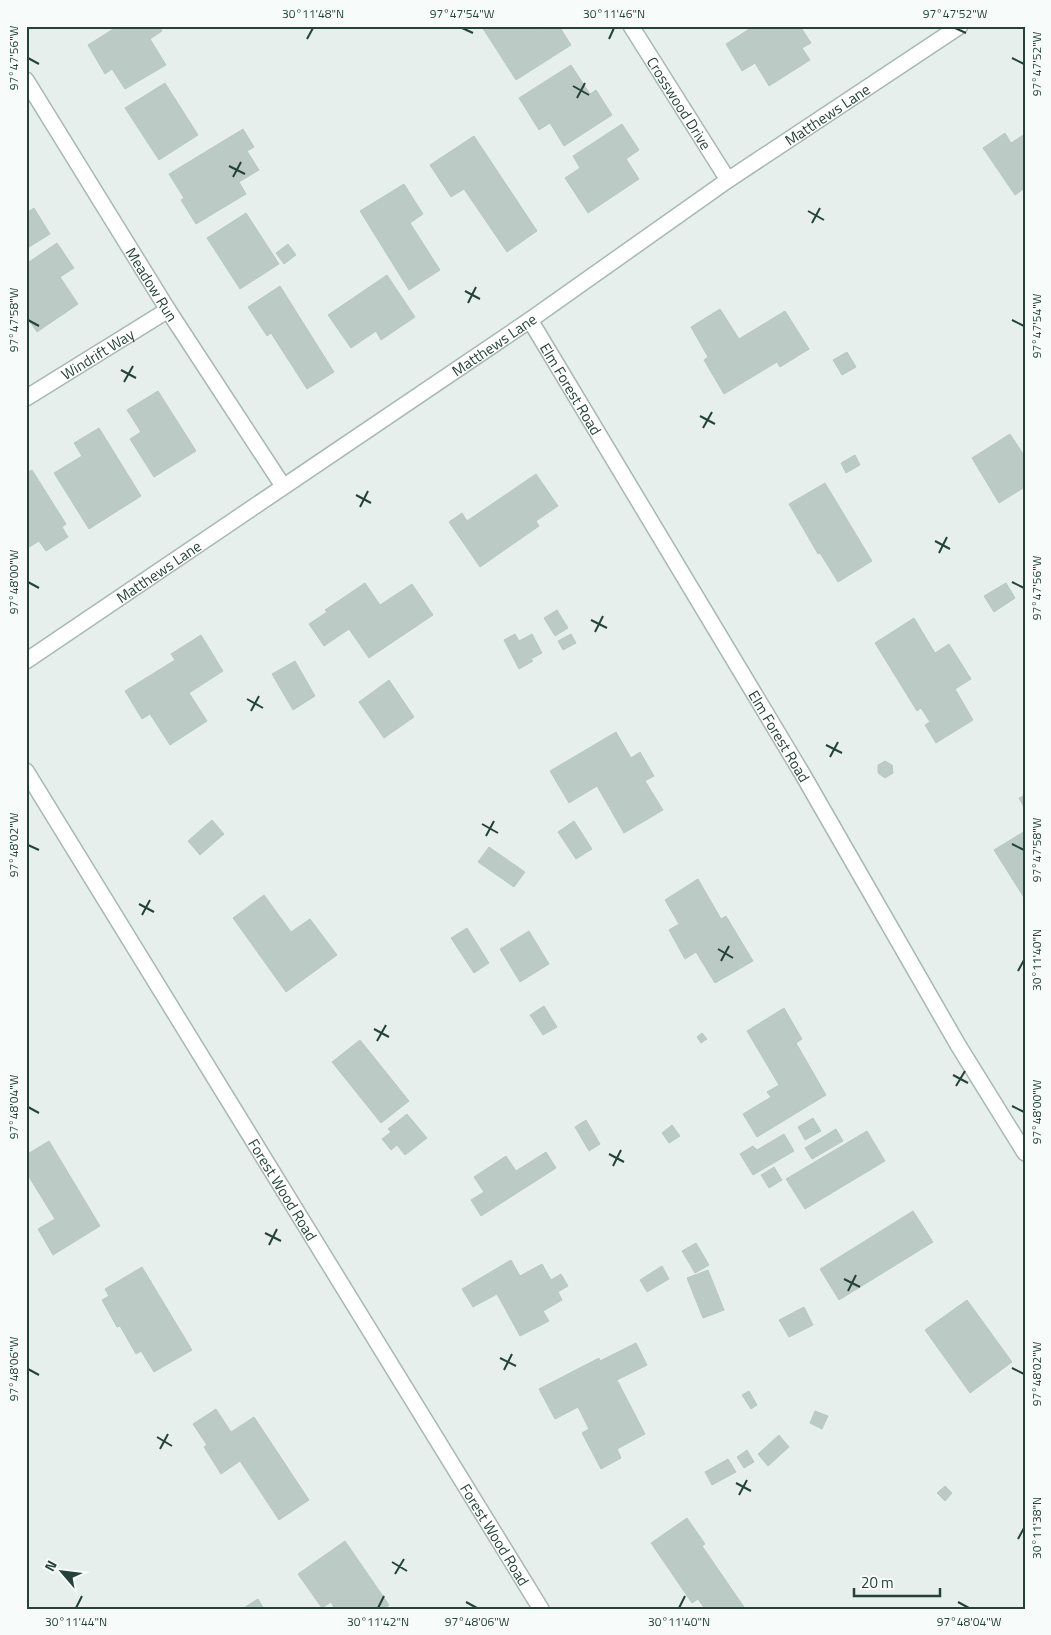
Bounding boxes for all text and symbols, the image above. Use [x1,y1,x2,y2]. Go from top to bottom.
text: 30°11'48"N [282,4,344,23]
text: 97°47'54"W [430,4,495,23]
text: 30°11'46"N [583,4,645,23]
text: 97°47'52"W [923,4,988,23]
text: 97°47'56"W [4,25,23,90]
text: 97°47'52"W [1027,31,1046,96]
street label: Crosswood Drive [641,52,718,154]
street label: Matthews Lane [780,77,874,151]
street label: Meadow Run [120,243,184,326]
text: 97°47'58"W [4,287,23,352]
text: 97°47'54"W [1027,293,1046,358]
street label: Matthews Lane [447,307,541,381]
street label: Windrift Way [56,322,138,385]
street label: Elm Forest Road [535,338,608,439]
street label: Matthews Lane [111,534,206,608]
text: 97°48'00"W [4,549,23,614]
text: 97°47'56"W [1027,555,1046,620]
street label: Elm Forest Road [743,685,816,786]
text: 97°48'02"W [4,812,23,877]
text: 97°47'58"W [1027,817,1046,882]
text: 30°11'40"N [1027,929,1046,991]
text: 97°48'04"W [4,1074,23,1139]
text: 97°48'00"W [1027,1079,1046,1144]
street label: Forest Wood Road [243,1134,323,1245]
text: 97°48'06"W [4,1336,23,1401]
text: 97°48'02"W [1027,1341,1046,1406]
street label: Forest Wood Road [455,1479,535,1590]
text: 30°11'38"N [1027,1497,1046,1559]
north arrow [38,1548,88,1598]
text: N [39,1556,62,1575]
scale bar [854,1565,940,1597]
text: 20 m [861,1571,894,1594]
text: 30°11'44"N [45,1612,107,1631]
text: 30°11'42"N [347,1612,409,1631]
text: 97°48'06"W [445,1612,510,1631]
text: 30°11'40"N [648,1612,710,1631]
text: 97°48'04"W [937,1612,1002,1631]

